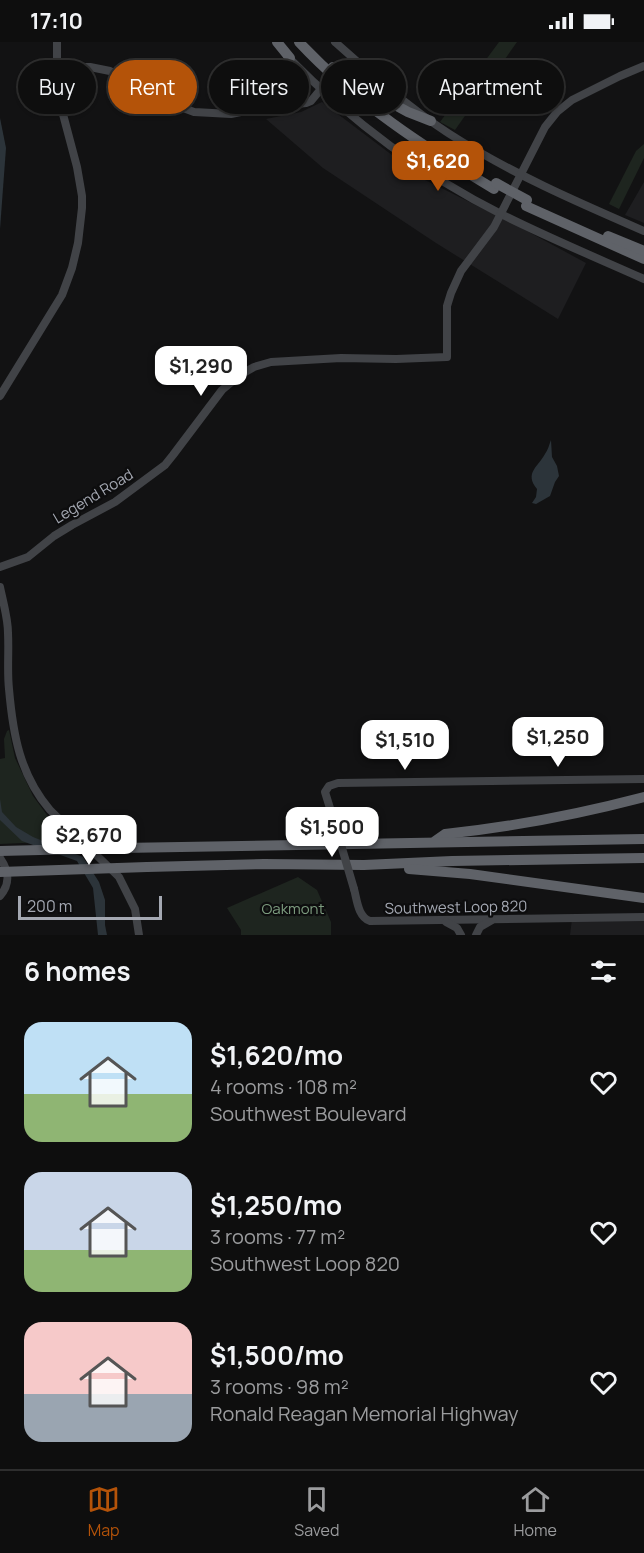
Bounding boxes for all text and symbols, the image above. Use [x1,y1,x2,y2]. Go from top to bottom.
text: 17:10 [30,6,83,36]
chip: Buy [18,60,96,114]
chip: Rent [108,60,197,114]
chip: Filters [209,60,309,114]
chip: New [321,60,406,114]
chip: Apartment [418,60,564,114]
pin: $1,620 [389,141,487,192]
text: $1,620 [406,147,470,174]
pin: $1,290 [152,346,250,397]
text: $1,290 [169,352,233,379]
street label: Legend Road [49,464,137,528]
pin: $1,250 [509,717,607,768]
pin: $1,510 [356,720,454,771]
text: $1,250 [526,723,590,750]
text: $1,510 [375,726,435,753]
pin: $1,500 [283,807,381,858]
text: $1,500 [300,813,364,840]
pin: $2,670 [40,815,138,866]
text: $2,670 [56,821,122,848]
scale bar [18,893,162,920]
text: 200 m [27,895,72,917]
street label: Southwest Loop 820 [385,895,527,919]
park label: Oakmont [261,898,325,919]
text: 6 homes [24,953,131,989]
icon: filters [587,955,620,988]
text: $1,620/mo [210,1037,343,1073]
icon: home [72,1046,144,1118]
icon: heart [587,1066,620,1099]
text: 4 rooms · 108 m² [210,1073,357,1100]
text: Southwest Boulevard [210,1100,407,1127]
text: $1,250/mo [210,1187,342,1223]
icon: home [72,1196,144,1268]
icon: heart [587,1216,620,1249]
text: 3 rooms · 77 m² [210,1223,345,1250]
text: Southwest Loop 820 [210,1250,400,1277]
text: $1,500/mo [210,1337,344,1373]
icon: home [72,1346,144,1418]
icon: heart [587,1366,620,1399]
text: 3 rooms · 98 m² [210,1373,349,1400]
text: Ronald Reagan Memorial Highway [210,1400,518,1427]
tab: Map [87,1483,120,1541]
tab: Saved [294,1483,339,1541]
tab: Home [514,1483,557,1541]

